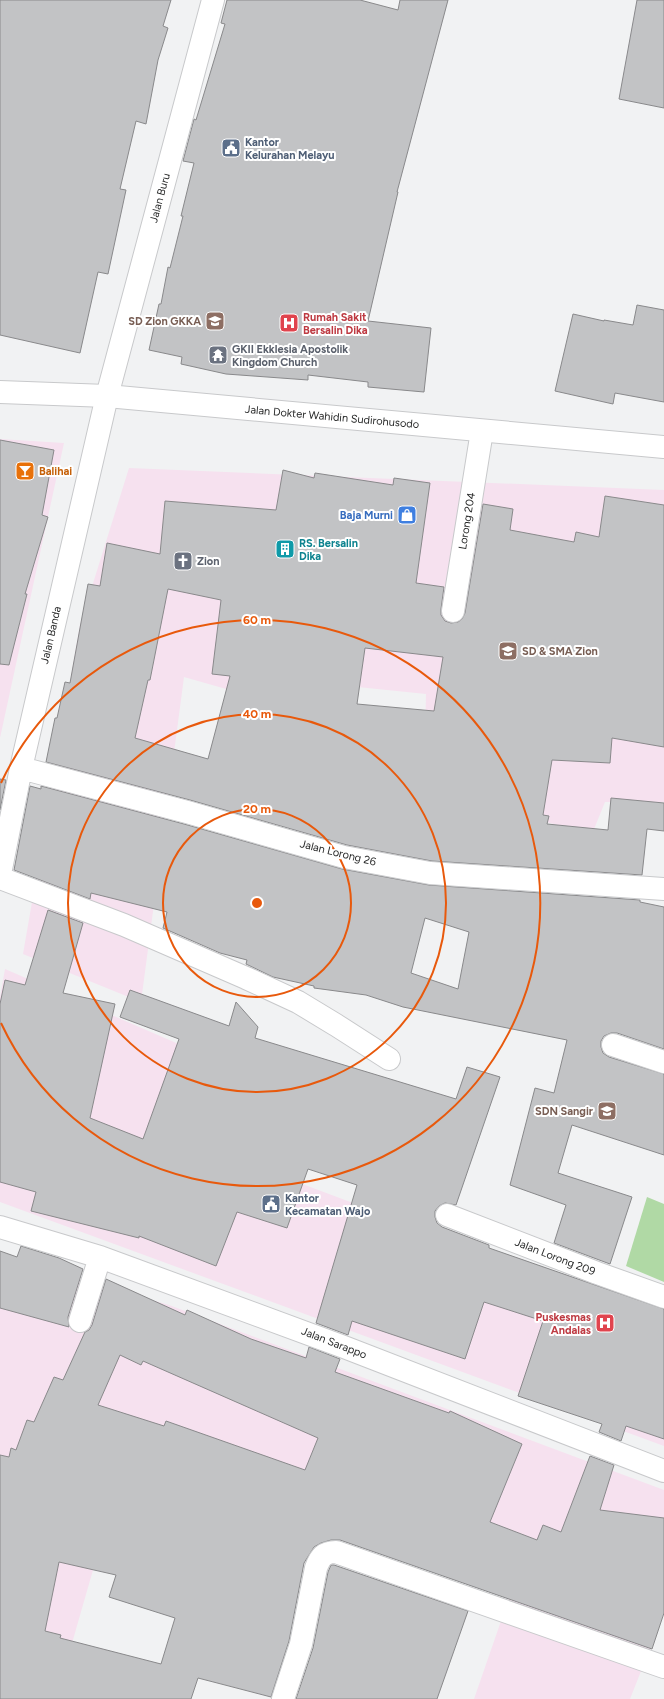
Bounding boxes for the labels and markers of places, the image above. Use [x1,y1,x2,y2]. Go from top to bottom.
place label: Kantor Kelurahan Melayu [245,136,335,162]
public building icon: Kantor Kelurahan Melayu [220,137,242,159]
school or university icon: SD Zion GKKA [204,310,226,332]
place label: Rumah Sakit Bersalin Dika [303,311,368,337]
hospital icon: Rumah Sakit Bersalin Dika [278,312,300,334]
place label: SD Zion GKKA [128,315,201,328]
place label: GKII Ekklesia Apostolik Kingdom Church [232,343,348,369]
temple icon: GKII Ekklesia Apostolik Kingdom Church [207,344,229,366]
bar icon: Balihai [14,460,36,482]
place label: Balihai [39,465,72,478]
shop icon: Baja Murni [396,504,418,526]
place label: Baja Murni [340,509,393,522]
place label: RS. Bersalin Dika [299,537,358,563]
building icon: RS. Bersalin Dika [274,538,296,560]
church icon: Zion [172,550,194,572]
place label: Zion [197,555,219,568]
school or university icon: SD & SMA Zion [497,640,519,662]
place label: SD & SMA Zion [522,645,598,658]
centre of rings [250,896,264,910]
school or university icon: SDN Sangir [596,1100,618,1122]
place label: SDN Sangir [535,1105,594,1118]
place label: Kantor Kecamatan Wajo [285,1192,371,1218]
public building icon: Kantor Kecamatan Wajo [260,1193,282,1215]
place label: Puskesmas Andalas [536,1311,591,1337]
hospital icon: Puskesmas Andalas [594,1312,616,1334]

